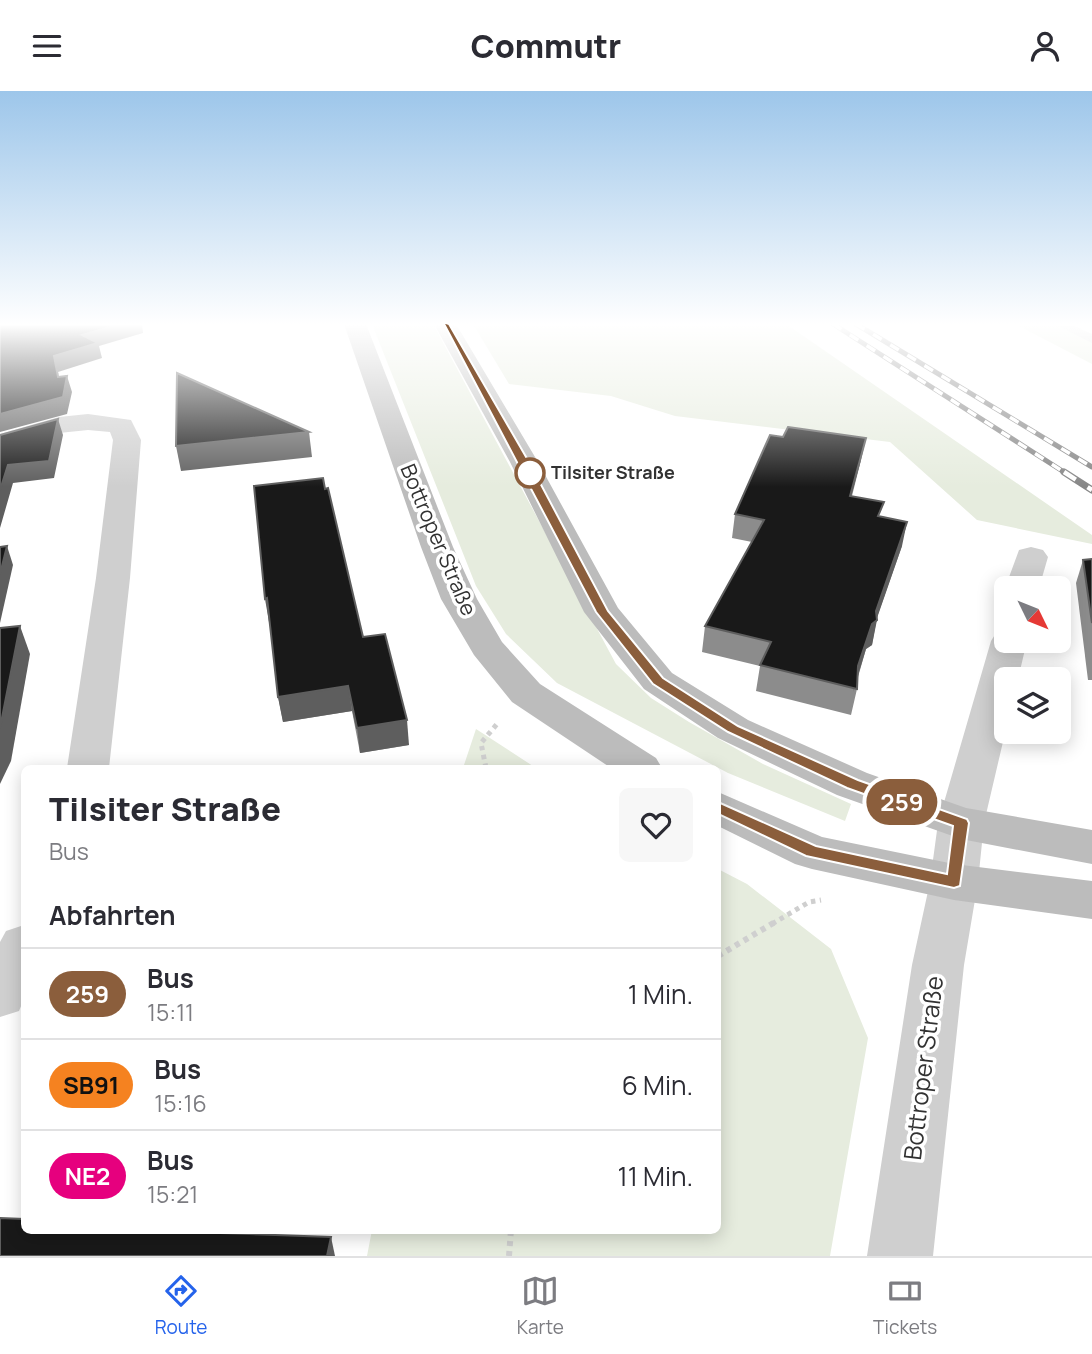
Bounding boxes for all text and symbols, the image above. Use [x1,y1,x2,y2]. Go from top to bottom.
text: Commutr [471,24,621,68]
icon: menu [28,27,66,65]
icon: person [1026,27,1064,65]
marker: Tilsiter Straße [515,458,545,488]
street label: Bottroper Straße [394,460,483,620]
place label: Tilsiter Straße [551,460,675,484]
north arrow [994,576,1071,653]
map controls [994,576,1071,744]
button: layers [994,667,1071,744]
line badge: 259 [862,779,942,825]
text: 259 [880,785,924,818]
text: Tilsiter Straße [49,786,281,831]
button: heart [619,788,693,862]
text: Bus [49,835,89,867]
text: Abfahrten [49,897,176,933]
text: Bus [147,960,194,996]
street label: Bottroper Straße [895,974,950,1162]
text: 1 Min. [628,976,693,1012]
text: 259 [66,977,109,1010]
text: 15:11 [147,996,194,1028]
text: Bus [154,1051,201,1087]
text: 6 Min. [622,1067,693,1103]
text: SB91 [63,1068,119,1101]
text: 15:16 [154,1087,207,1119]
text: Bus [147,1142,194,1178]
text: 11 Min. [618,1158,693,1194]
text: NE2 [65,1159,110,1192]
text: 15:21 [147,1178,198,1210]
tab: Route [155,1272,207,1340]
tab: Karte [517,1272,564,1340]
tab: Tickets [873,1272,937,1340]

